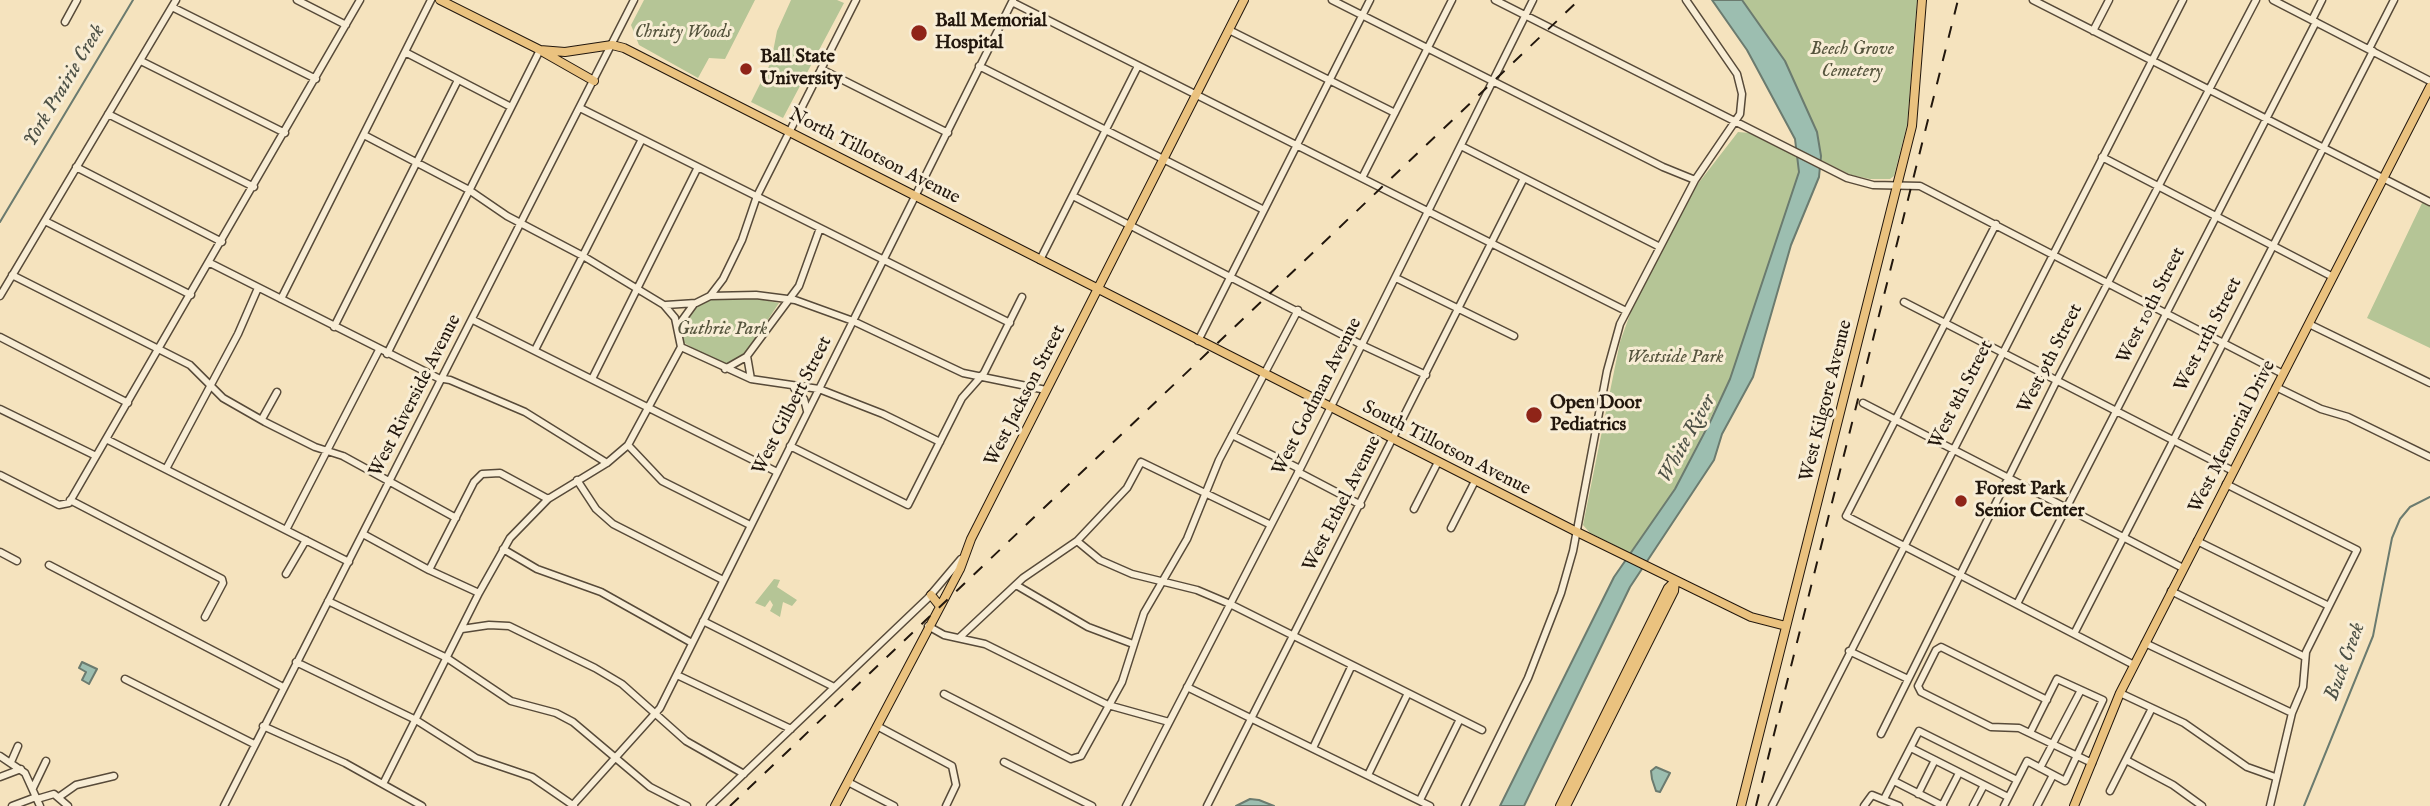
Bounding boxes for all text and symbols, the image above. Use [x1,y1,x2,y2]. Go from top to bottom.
place label: Ball Memorial Hospital [935,11,1047,55]
water label: York Prairie Creek [19,20,111,152]
park label: Christy Woods [635,22,731,44]
marker: Ball Memorial Hospital [909,23,929,43]
park label: Beech Grove Cemetery [1810,39,1894,83]
place label: Ball State University [760,47,842,91]
marker: Ball State University [738,61,754,77]
street label: North Tillotson Avenue [785,104,963,210]
street label: West 10th Street [2113,244,2191,368]
street label: West 11th Street [2170,274,2248,396]
street label: West 9th Street [2014,301,2088,417]
street label: West Riverside Avenue [365,311,467,481]
street label: West Godman Avenue [1268,314,1368,480]
street label: West Kilgore Avenue [1796,318,1858,484]
park label: Guthrie Park [677,319,767,341]
street label: West Jackson Street [981,322,1071,470]
street label: West Gilbert Street [748,333,838,479]
street label: West 8th Street [1925,337,1999,453]
park label: Westside Park [1626,347,1724,369]
street label: West Memorial Drive [2185,357,2281,517]
water label: White River [1653,391,1723,487]
place label: Open Door Pediatrics [1550,393,1642,437]
street label: South Tillotson Avenue [1358,397,1534,501]
marker: Open Door Pediatrics [1524,405,1544,425]
street label: West Ethel Avenue [1299,432,1387,576]
place label: Forest Park Senior Center [1975,479,2084,523]
marker: Forest Park Senior Center [1953,493,1969,509]
water label: Buck Creek [2320,619,2372,705]

